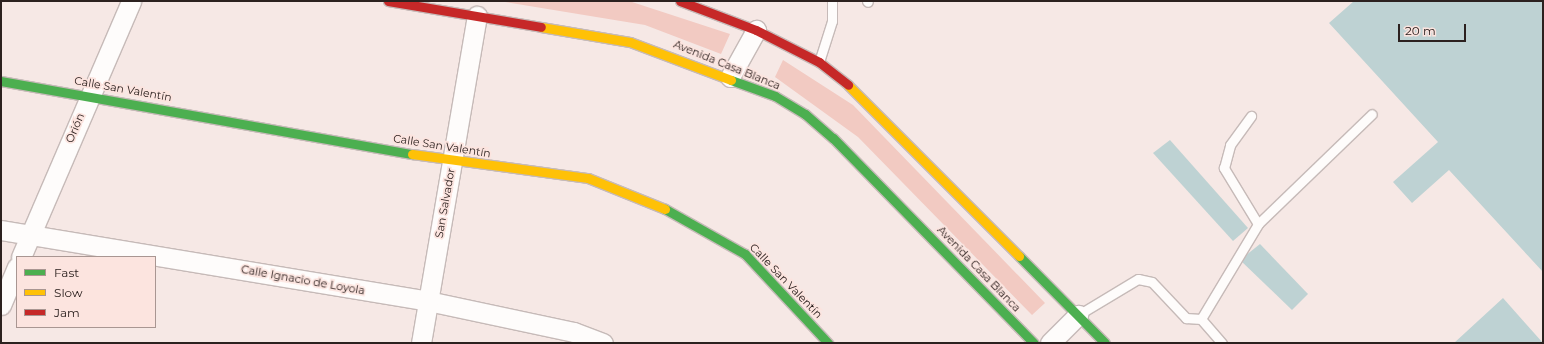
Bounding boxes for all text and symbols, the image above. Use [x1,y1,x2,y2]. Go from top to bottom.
scale bar [1400,16,1468,42]
text: 20 m [1405,23,1436,38]
street label: Avenida Casa Blanca [672,38,782,92]
street label: Calle San Valentín [73,74,173,104]
street label: Orión [63,111,87,145]
street label: Calle San Valentín [392,132,492,160]
street label: San Salvador [432,167,458,239]
street label: Avenida Casa Blanca [935,223,1023,315]
street label: Calle San Valentín [747,241,825,321]
legend [16,256,156,328]
street label: Calle Ignacio de Loyola [240,263,366,297]
text: Fast [54,265,79,280]
text: Slow [54,285,83,300]
text: Jam [54,305,80,320]

